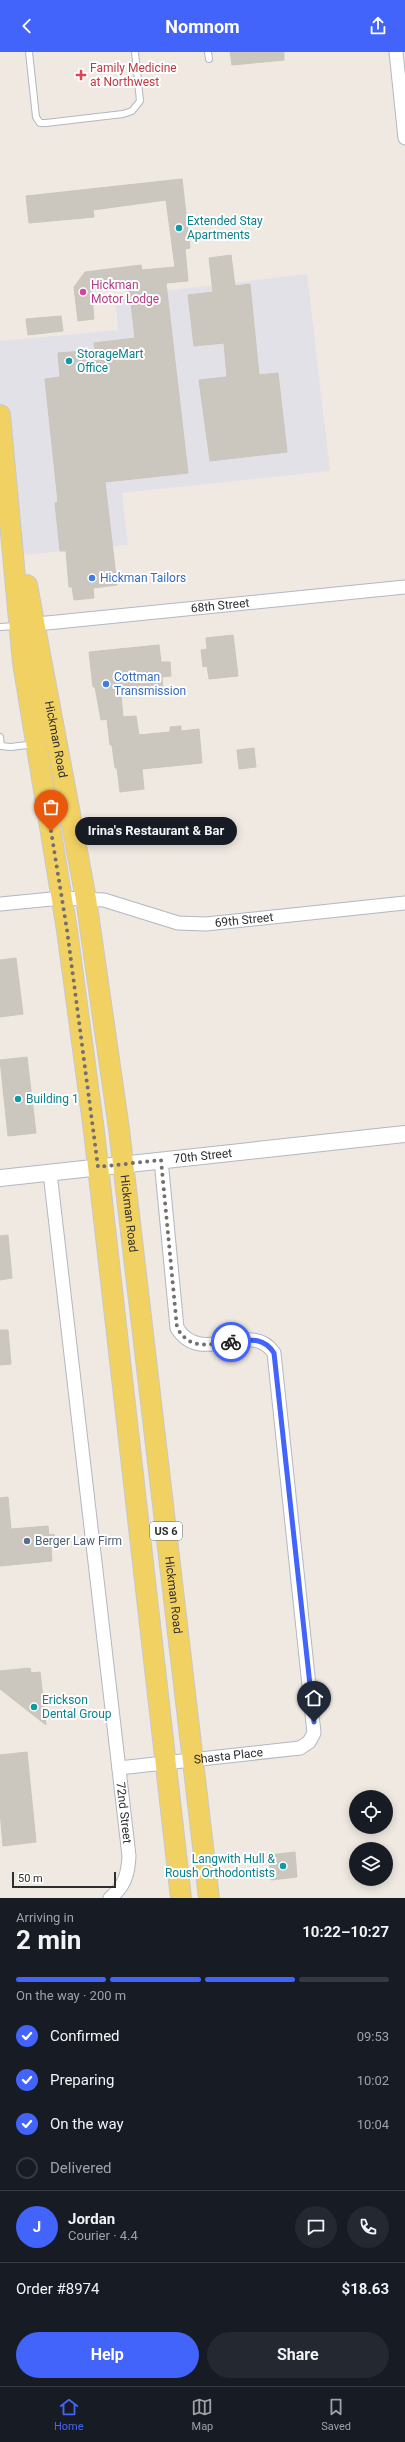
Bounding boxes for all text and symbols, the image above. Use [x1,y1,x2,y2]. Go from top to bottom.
icon: back [16,15,38,37]
icon: share [367,15,389,37]
text: Nomnom [165,16,240,37]
place label: Family Medicine at Northwest [90,61,177,89]
marker: Family Medicine at Northwest [75,69,87,81]
place label: Extended Stay Apartments [187,214,263,242]
marker: Extended Stay Apartments [174,223,184,233]
place label: Hickman Motor Lodge [91,278,159,306]
marker: Hickman Motor Lodge [78,287,88,297]
place label: StorageMart Office [77,347,144,375]
marker: StorageMart Office [64,356,74,366]
place label: Hickman Tailors [100,571,186,585]
marker: Hickman Tailors [87,573,97,583]
street label: 68th Street [190,596,250,615]
place label: Cottman Transmission [114,670,186,698]
marker: Cottman Transmission [101,679,111,689]
street label: Hickman Road [42,700,70,779]
pin [34,790,68,831]
icon: bag [40,796,62,818]
callout: Irina's Restaurant & Bar [75,817,237,845]
text: Irina's Restaurant & Bar [88,823,224,838]
street label: 69th Street [214,910,274,930]
place label: Building 1 [26,1092,79,1106]
marker: Building 1 [13,1094,23,1104]
street label: 70th Street [173,1146,233,1166]
street label: Hickman Road [117,1174,140,1253]
courier [211,1322,251,1362]
icon: bike [220,1331,242,1353]
road number: US 6 [150,1522,182,1540]
place label: Berger Law Firm [35,1534,122,1548]
marker: Berger Law Firm [22,1536,32,1546]
street label: Hickman Road [162,1555,185,1635]
pin [297,1681,331,1722]
icon: home [303,1687,325,1709]
place label: Erickson Dental Group [42,1693,112,1721]
marker: Erickson Dental Group [29,1702,39,1712]
street label: Shasta Place [193,1745,264,1767]
street label: 72nd Street [114,1781,134,1844]
map controls [349,1790,393,1886]
button: locate [349,1790,393,1834]
button: layers [349,1842,393,1886]
place label: Langwith Hull & Roush Orthodontists [165,1852,276,1880]
marker: Langwith Hull & Roush Orthodontists [278,1861,288,1871]
scale bar [12,1870,116,1889]
text: 50 m [18,1872,43,1885]
text: Arriving in [16,1910,74,1925]
text: 10:22–10:27 [302,1923,389,1941]
text: 2 min [16,1925,81,1955]
text: On the way · 200 m [16,1988,126,2003]
icon: check [16,2025,38,2047]
text: Confirmed [50,2027,120,2045]
text: 09:53 [357,2029,389,2044]
icon: check [16,2069,38,2091]
text: Preparing [50,2071,114,2089]
text: 10:02 [357,2073,389,2088]
icon: check [16,2113,38,2135]
text: On the way [50,2115,124,2133]
text: 10:04 [357,2117,389,2132]
text: Delivered [50,2159,112,2177]
button: chat [295,2206,337,2248]
button: phone [347,2206,389,2248]
text: Jordan [68,2210,115,2228]
text: J [33,2218,41,2236]
text: Courier · 4.4 [68,2228,138,2243]
text: Order #8974 [16,2280,99,2298]
text: $18.63 [342,2280,389,2298]
button: Help [16,2332,199,2378]
button: Share [207,2332,389,2378]
tab: Home [54,2396,84,2433]
tab: Map [191,2396,213,2433]
tab: Saved [321,2396,351,2433]

